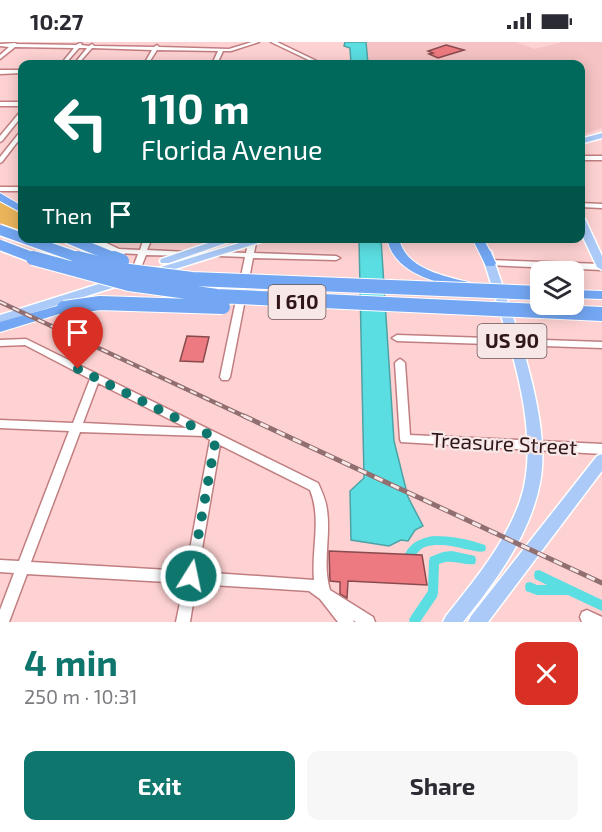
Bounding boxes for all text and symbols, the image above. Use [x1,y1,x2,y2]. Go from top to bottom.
text: 10:27 [30,8,83,34]
text: 110 m [141,82,250,132]
icon: left [42,84,120,162]
text: Florida Avenue [141,133,323,165]
icon: arrive [104,198,137,231]
text: Then [42,202,92,228]
map controls [530,261,584,315]
button: layers [530,261,584,315]
road number: I 610 [268,285,326,319]
pin [52,307,103,369]
icon: arrive [61,316,94,349]
road number: US 90 [478,324,546,358]
street label: Treasure Street [430,426,578,459]
position arrow [159,544,223,608]
text: 4 min [24,640,118,683]
button: close [515,642,578,705]
text: 250 m · 10:31 [24,684,137,708]
button: Exit [24,751,295,820]
button: Share [307,751,578,820]

